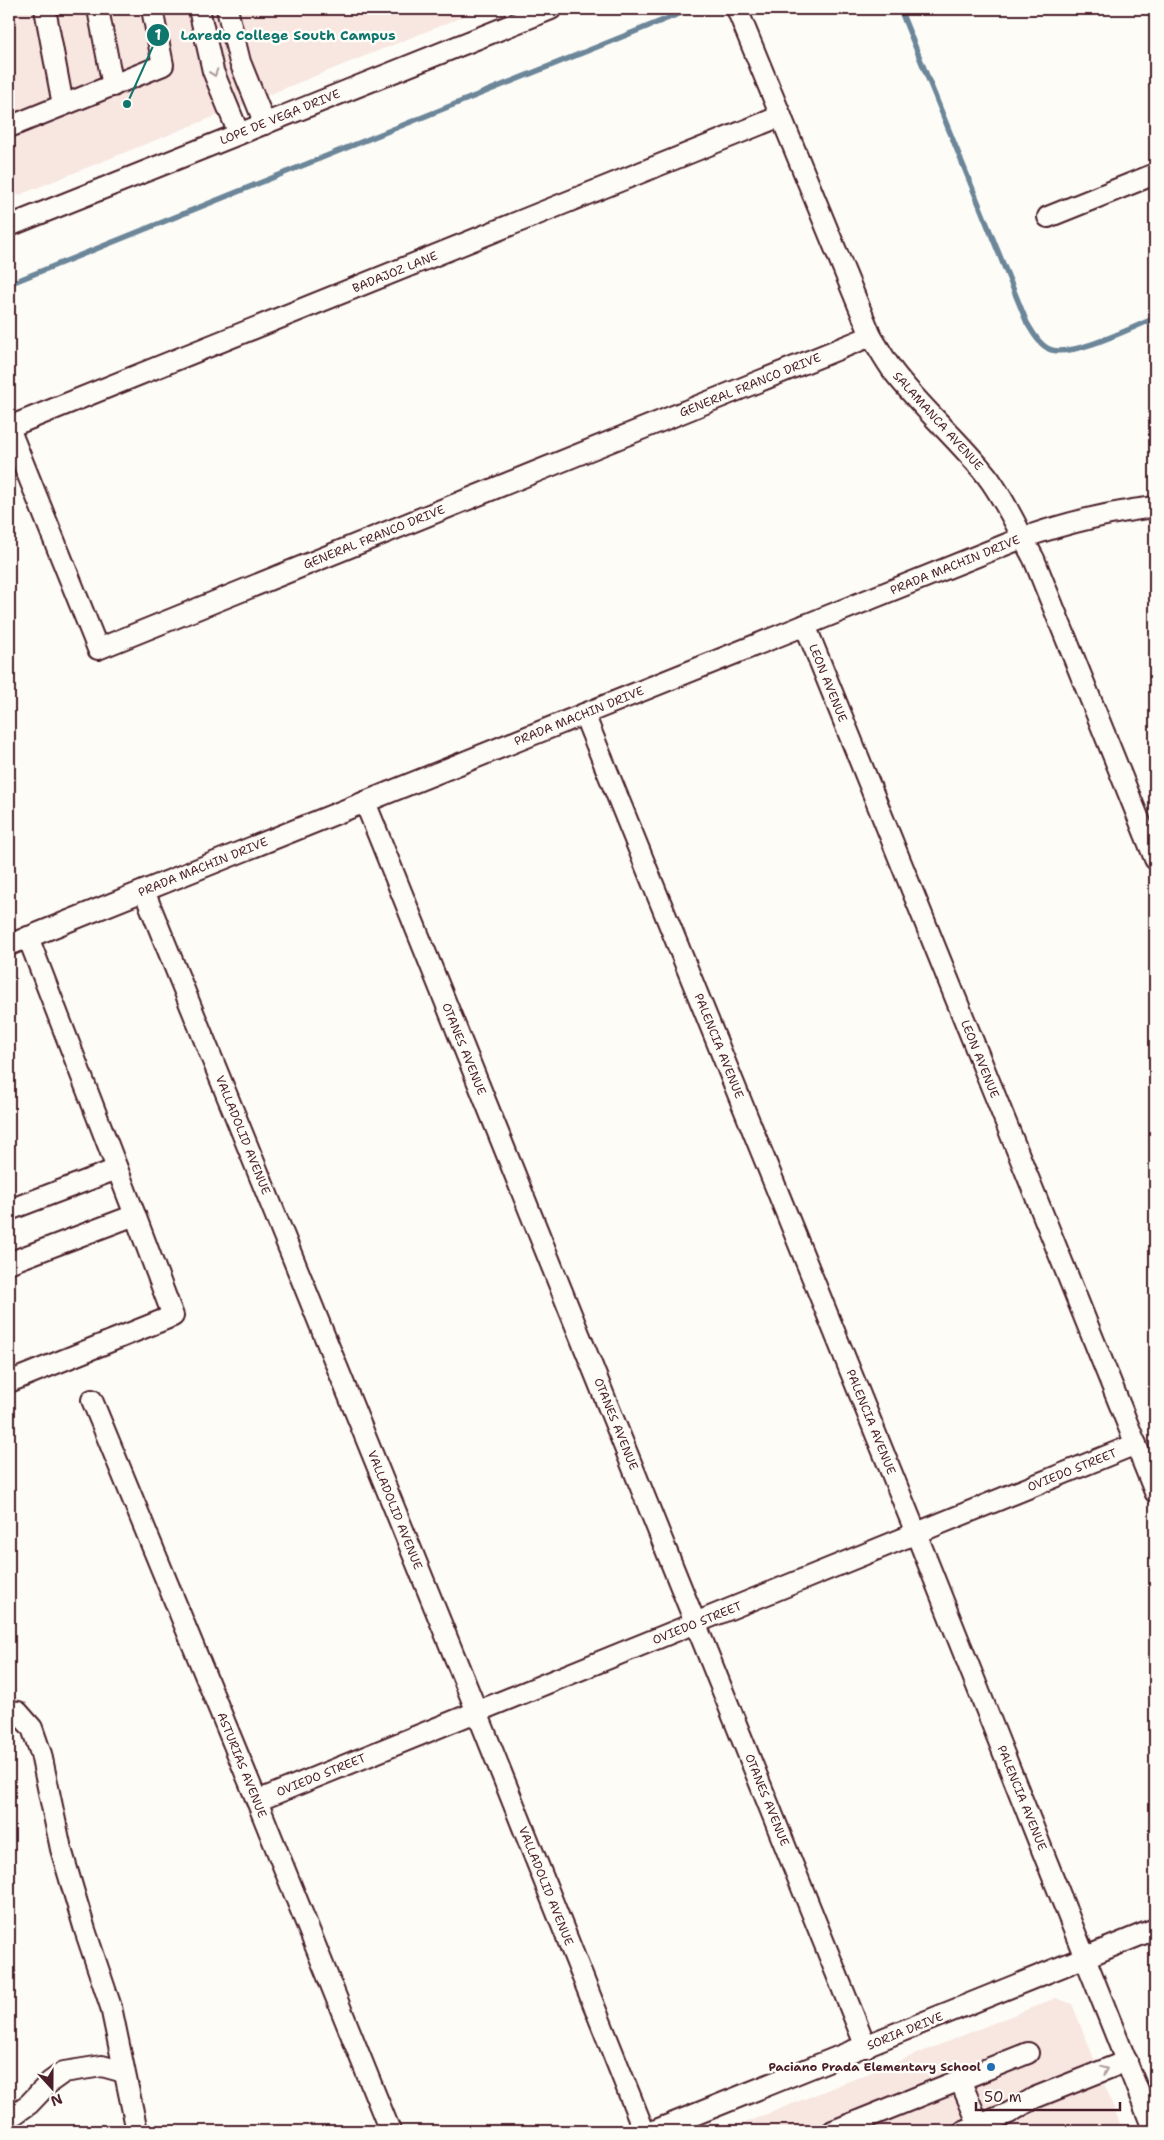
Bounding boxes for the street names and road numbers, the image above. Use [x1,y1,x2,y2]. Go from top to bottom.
street label: LOPE DE VEGA DRIVE [217,86,343,148]
street label: BADAJOZ LANE [350,248,440,296]
street label: GENERAL FRANCO DRIVE [677,349,823,421]
street label: SALAMANCA AVENUE [889,368,987,474]
street label: GENERAL FRANCO DRIVE [301,501,447,573]
street label: PRADA MACHIN DRIVE [888,532,1022,598]
street label: LEON AVENUE [805,641,851,725]
street label: PRADA MACHIN DRIVE [512,683,646,749]
street label: PRADA MACHIN DRIVE [136,834,270,900]
street label: PALENCIA AVENUE [691,991,747,1101]
street label: OTANES AVENUE [438,1000,490,1098]
street label: LEON AVENUE [957,1017,1003,1101]
street label: VALLADOLID AVENUE [212,1073,274,1197]
street label: PALENCIA AVENUE [843,1367,899,1477]
street label: OTANES AVENUE [590,1375,642,1473]
street label: OVIEDO STREET [1025,1445,1120,1495]
street label: VALLADOLID AVENUE [364,1448,426,1572]
street label: OVIEDO STREET [650,1598,745,1648]
street label: ASTURIAS AVENUE [213,1710,271,1820]
street label: PALENCIA AVENUE [994,1743,1050,1853]
street label: OVIEDO STREET [274,1750,369,1800]
street label: OTANES AVENUE [741,1751,793,1849]
street label: VALLADOLID AVENUE [515,1824,577,1948]
street label: SORIA DRIVE [864,2008,946,2054]

